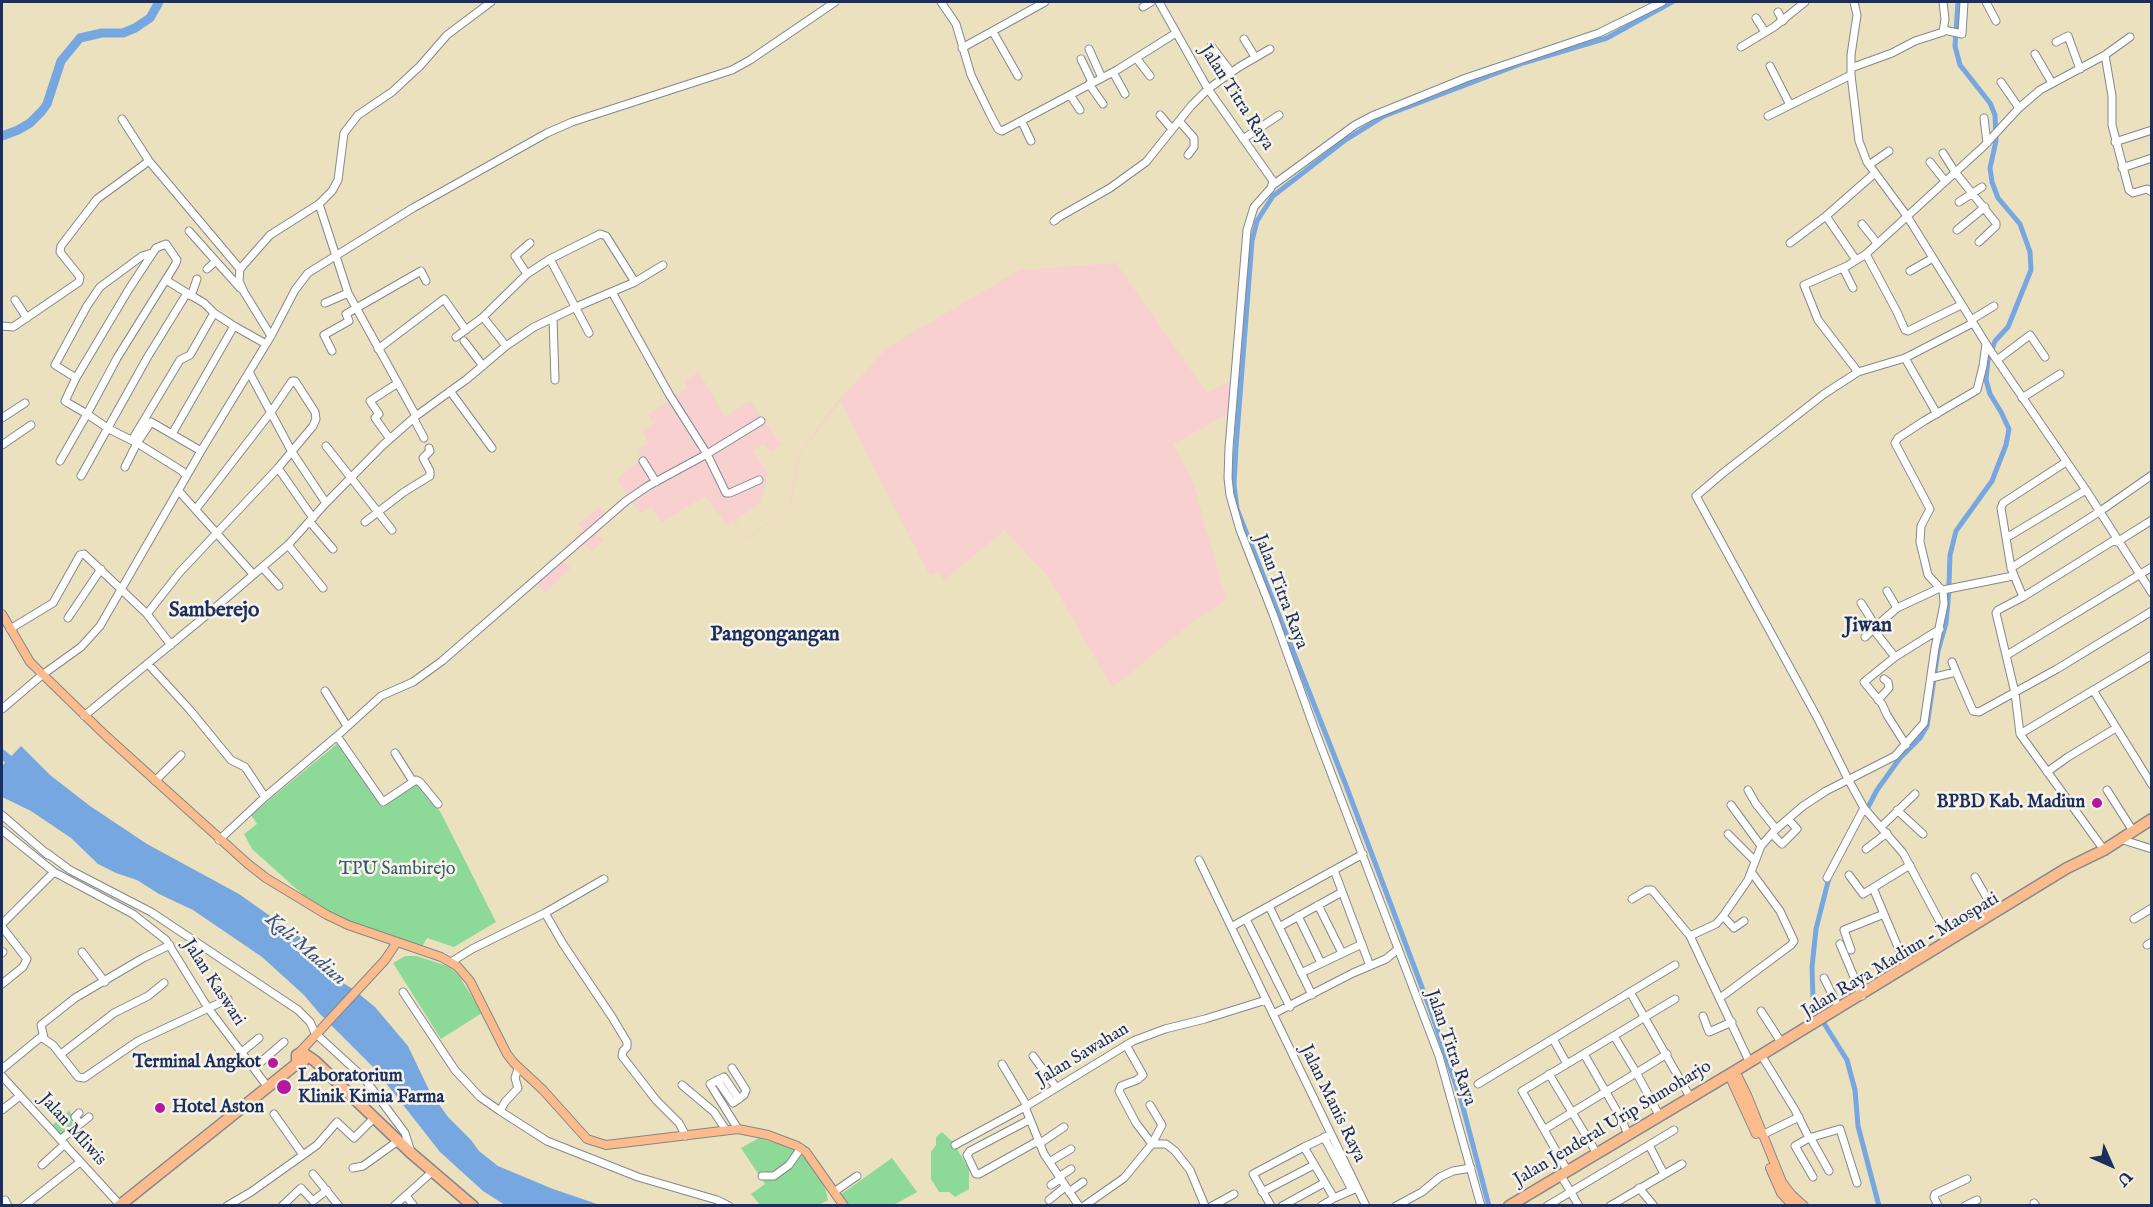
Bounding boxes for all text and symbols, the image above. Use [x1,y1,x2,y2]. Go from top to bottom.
street label: Jalan Titra Raya [1194,41,1278,155]
street label: Jalan Titra Raya [1248,532,1312,652]
district label: Samberejo [169,599,259,625]
district label: Jiwan [1844,614,1892,640]
district label: Pangongangan [710,623,840,649]
place label: BPBD Kab. Madiun [1937,792,2085,814]
marker: BPBD Kab. Madiun [2090,796,2104,810]
park label: TPU Sambirejo [339,859,455,881]
street label: Jalan Raya Madiun - Maospati [1799,889,2003,1023]
water label: Kali Madiun [260,908,350,992]
street label: Jalan Kaswari [177,936,249,1030]
street label: Jalan Titra Raya [1420,987,1480,1109]
street label: Jalan Sawahan [1033,1019,1133,1091]
street label: Jalan Manis Raya [1294,1042,1370,1166]
place label: Terminal Angkot [133,1052,261,1074]
marker: Terminal Angkot [266,1056,280,1070]
street label: Jalan Jenderal Urip Sumoharjo [1510,1056,1716,1192]
place label: Laboratorium Klinik Kimia Farma [298,1066,444,1108]
marker: Laboratorium Klinik Kimia Farma [275,1078,293,1096]
street label: Jalan Mliwis [34,1089,110,1171]
place label: Hotel Aston [172,1097,264,1119]
marker: Hotel Aston [153,1101,167,1115]
north arrow [2081,1135,2141,1195]
text: U [2112,1166,2136,1190]

